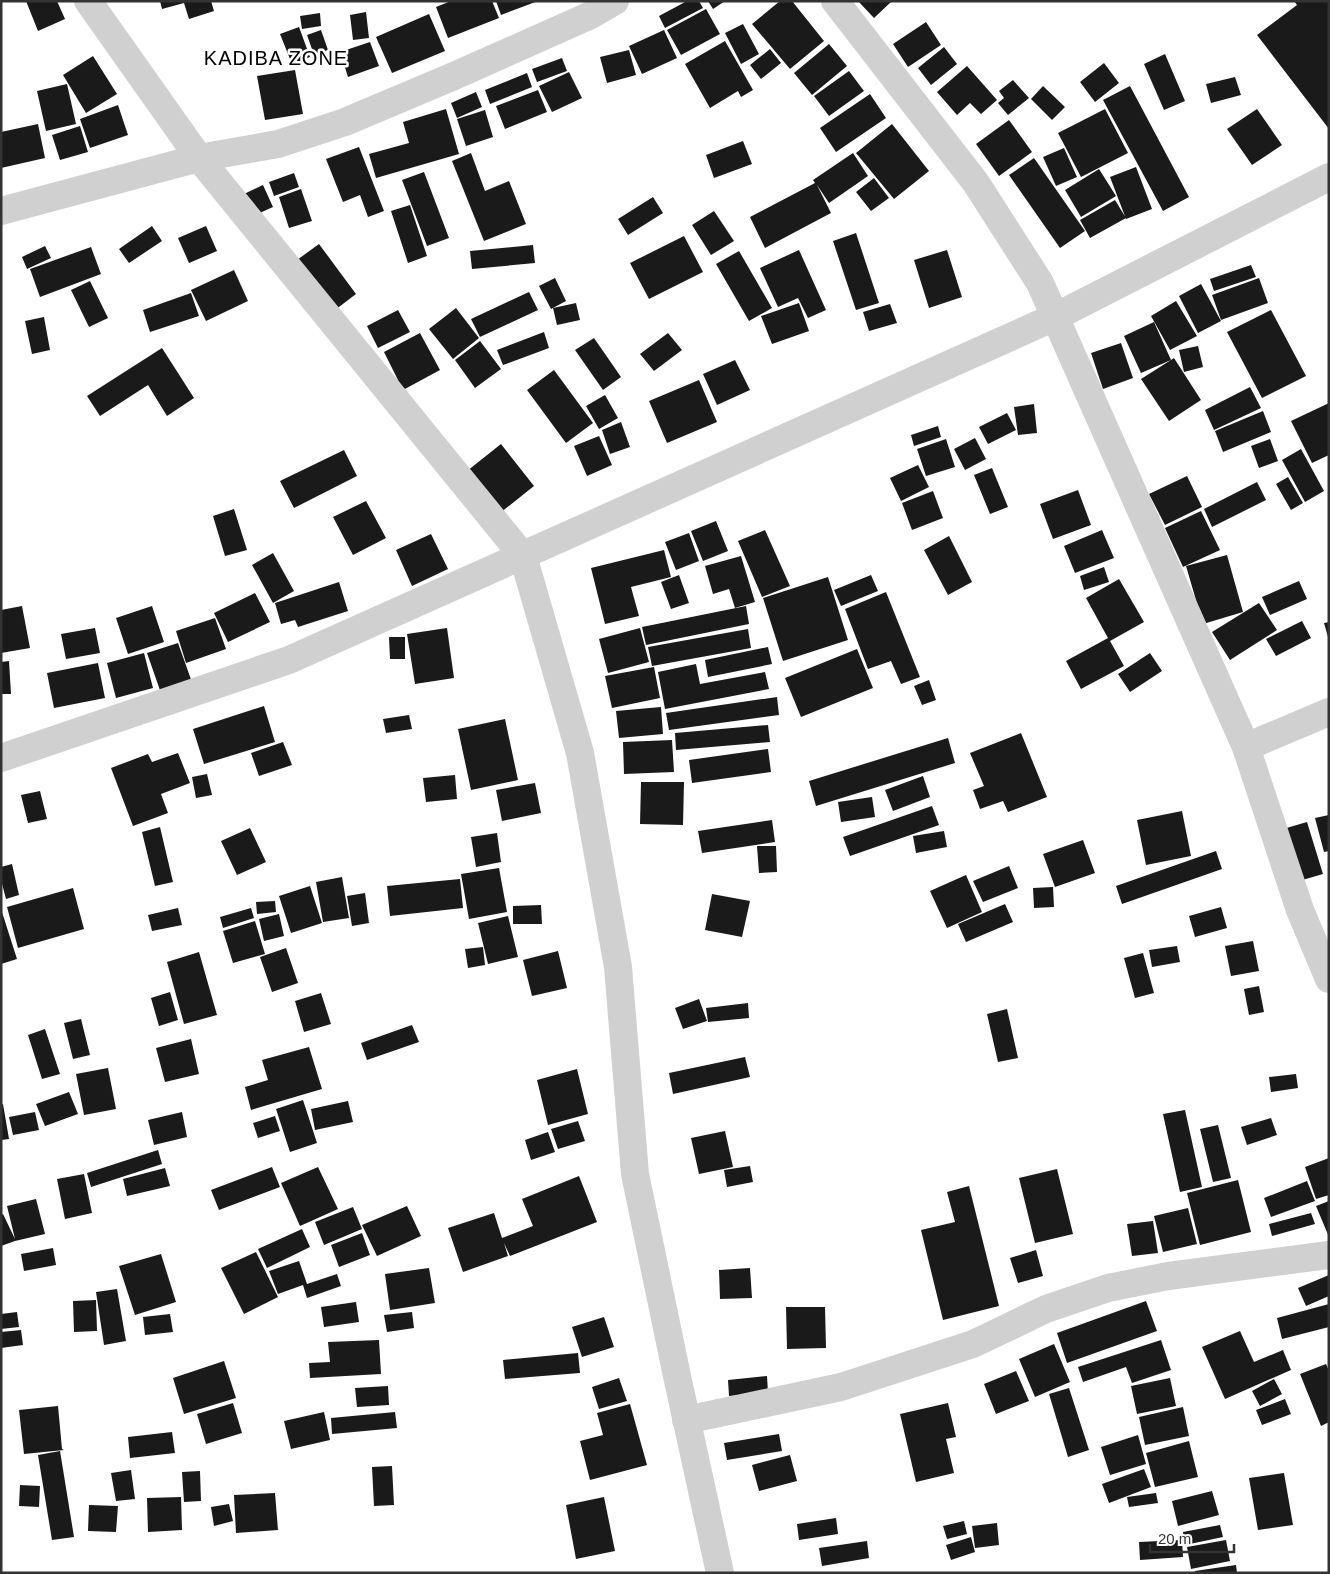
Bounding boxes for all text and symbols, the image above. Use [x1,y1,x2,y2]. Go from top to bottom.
district label: KADIBA ZONE [204,47,348,69]
scale bar [1150,1522,1234,1554]
text: 20 m [1158,1530,1191,1547]

